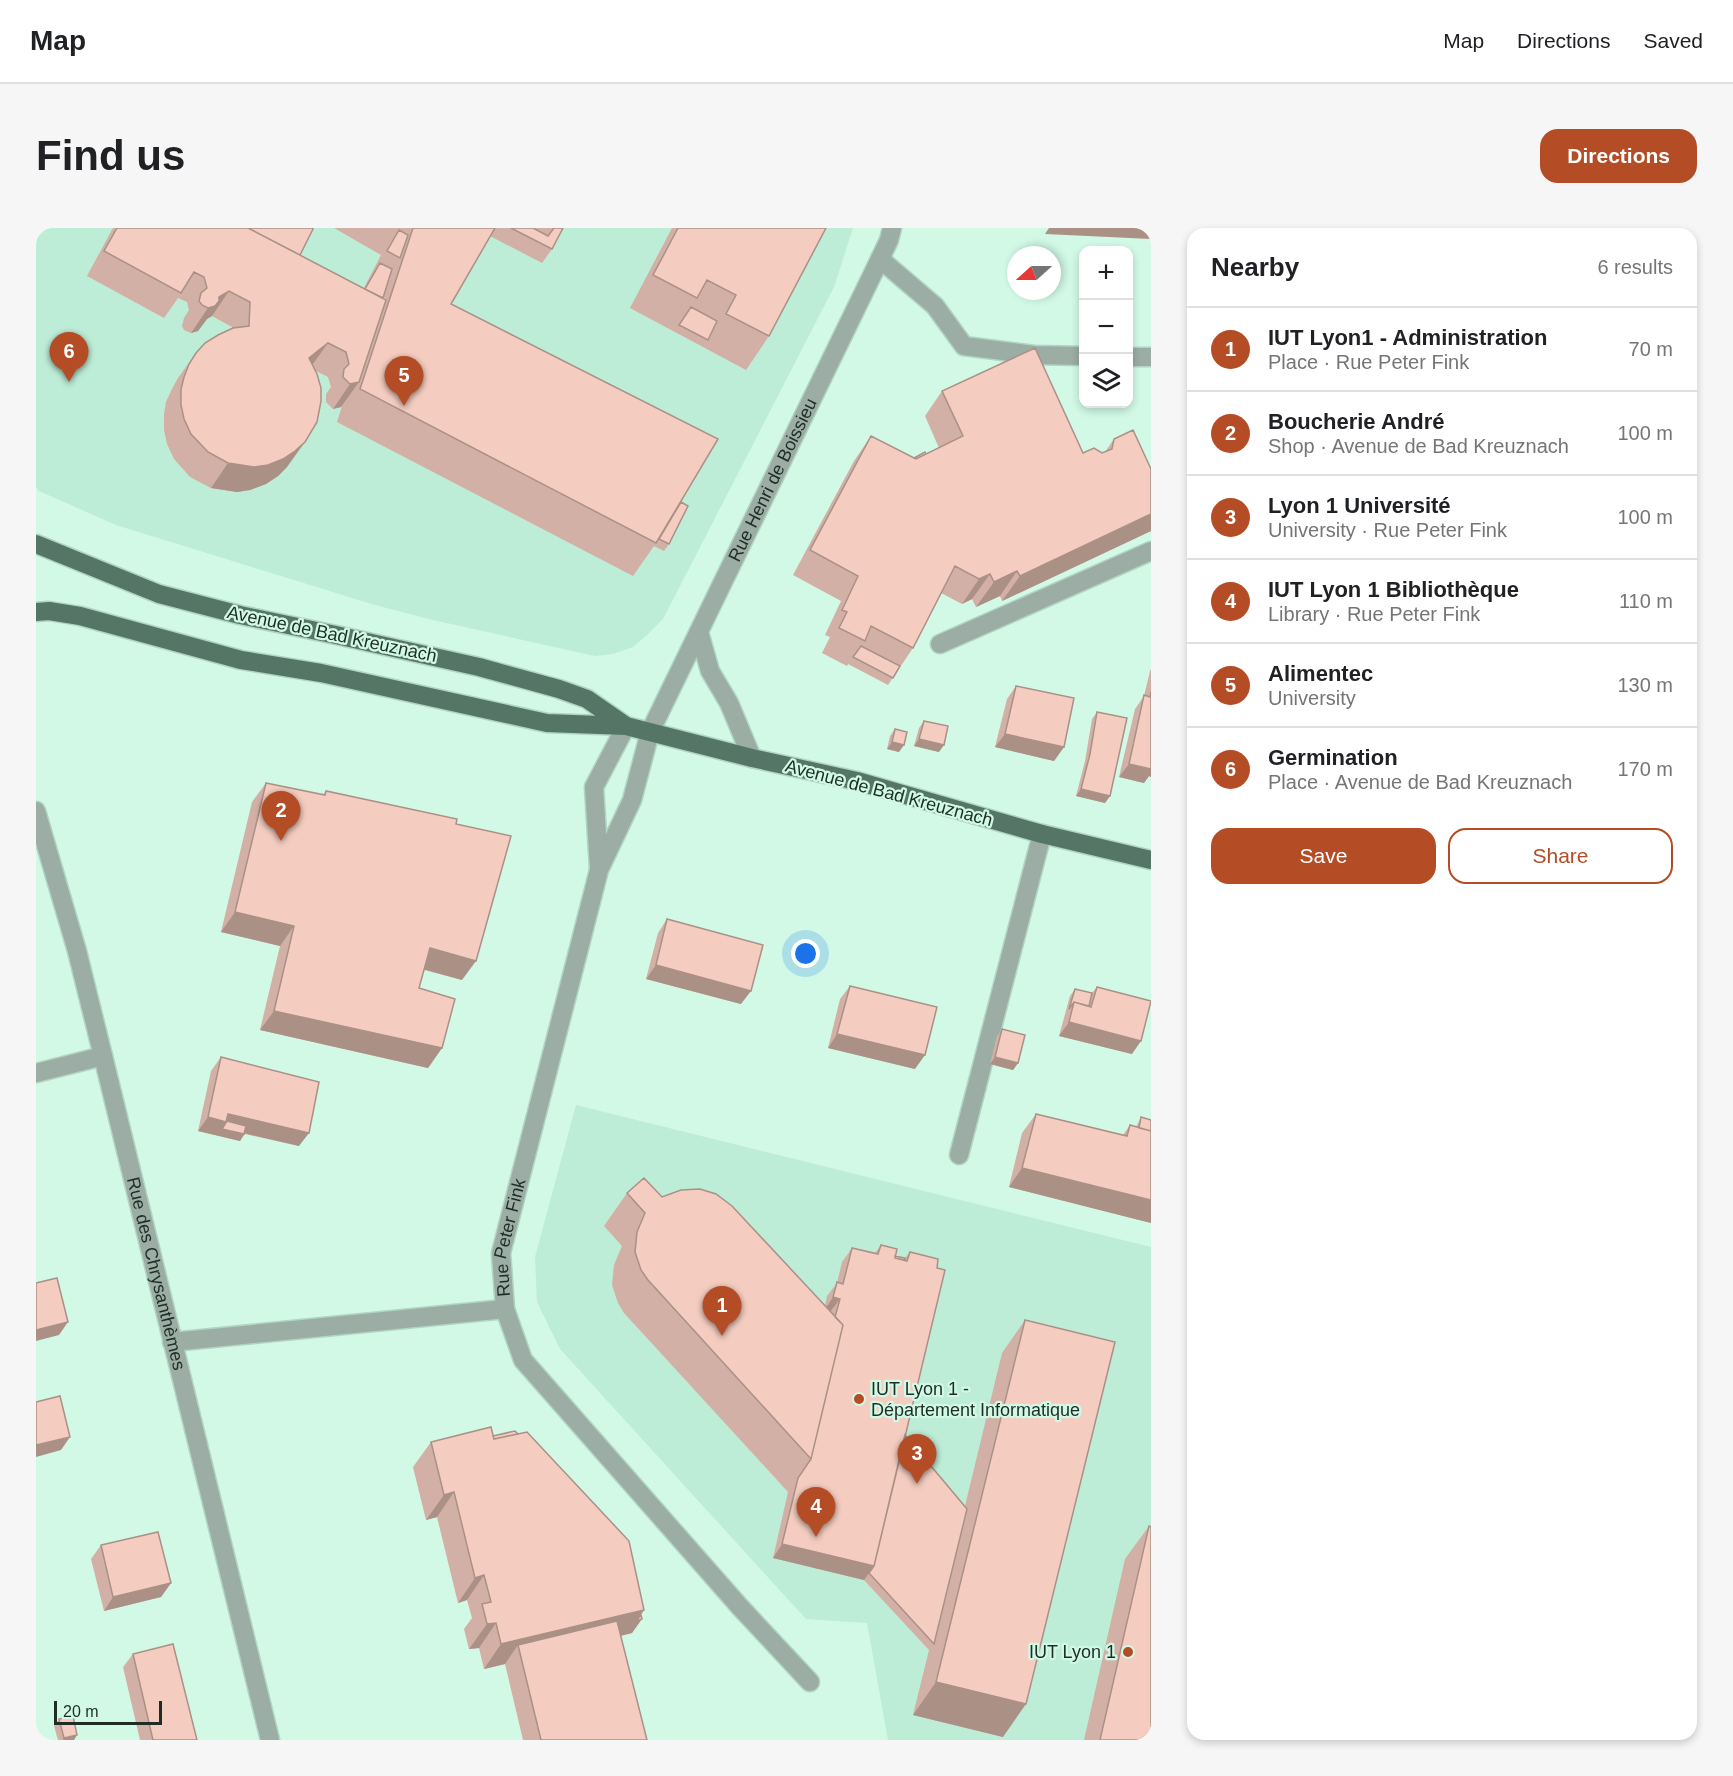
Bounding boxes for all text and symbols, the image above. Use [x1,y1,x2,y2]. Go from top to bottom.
text: Map [30,25,86,56]
text: Map [1443,29,1484,52]
text: Directions [1517,29,1610,52]
text: Saved [1643,29,1703,52]
button: Directions [1540,129,1697,183]
text: Find us [36,132,185,179]
north arrow [1007,246,1061,300]
map controls [1079,246,1133,408]
button: + [1079,246,1133,300]
text: Nearby [1211,252,1299,282]
text: 6 results [1597,256,1673,278]
button: − [1079,300,1133,354]
text: IUT Lyon1 - Administration [1268,325,1547,350]
pin: 6 [50,332,88,382]
text: 1 [1225,338,1236,360]
text: 70 m [1629,338,1673,360]
text: Place · Rue Peter Fink [1268,351,1469,373]
button: layers [1079,354,1133,408]
pin: 5 [384,356,424,406]
street label: Rue Henri de Boissieu [724,395,821,565]
text: Boucherie André [1268,409,1444,434]
text: 2 [1225,422,1236,444]
text: 100 m [1617,422,1673,444]
text: Shop · Avenue de Bad Kreuznach [1268,435,1569,457]
text: Lyon 1 Université [1268,493,1451,518]
text: 3 [1225,506,1236,528]
text: 100 m [1617,506,1673,528]
text: University · Rue Peter Fink [1268,519,1507,541]
text: IUT Lyon 1 Bibliothèque [1268,577,1519,602]
text: 4 [1225,590,1236,612]
text: 110 m [1619,590,1673,612]
street label: Avenue de Bad Kreuznach [225,602,439,666]
text: Library · Rue Peter Fink [1268,603,1480,625]
text: Alimentec [1268,661,1373,686]
text: 5 [1225,674,1236,696]
text: 130 m [1617,674,1673,696]
text: University [1268,687,1356,709]
text: Germination [1268,745,1398,770]
street label: Avenue de Bad Kreuznach [783,756,995,830]
text: 6 [1225,758,1236,780]
text: 170 m [1617,758,1673,780]
text: Place · Avenue de Bad Kreuznach [1268,771,1572,793]
pin: 2 [262,792,300,841]
button: Save [1211,828,1436,884]
button: Share [1448,828,1673,884]
your location [791,939,820,968]
street label: Rue des Chrysanthèmes [123,1175,189,1372]
street label: Rue Peter Fink [490,1175,530,1297]
pin: 1 [702,1286,742,1336]
place label: IUT Lyon 1 - Département Informatique [871,1379,1080,1420]
marker: IUT Lyon 1 - Département Informatique [852,1392,866,1406]
pin: 3 [898,1434,936,1484]
pin: 4 [796,1488,836,1537]
place label: IUT Lyon 1 [1029,1642,1116,1662]
marker: IUT Lyon 1 [1121,1645,1135,1659]
scale bar [54,1698,162,1726]
text: 20 m [63,1703,99,1720]

